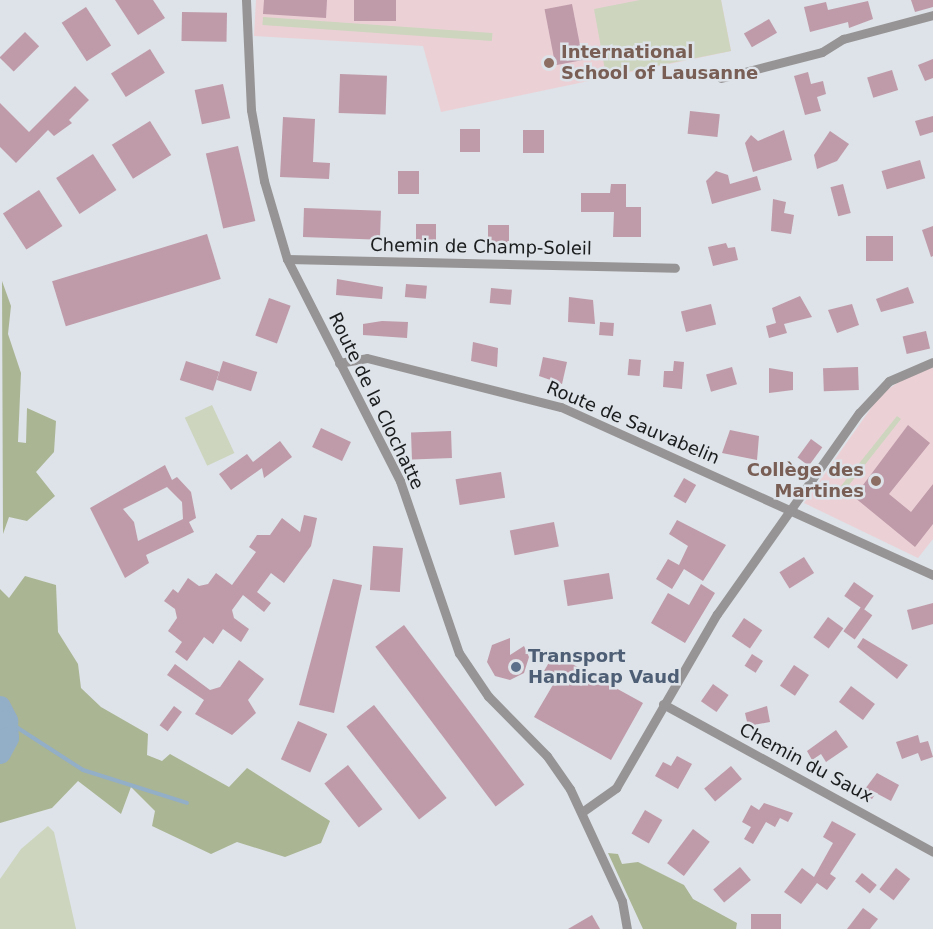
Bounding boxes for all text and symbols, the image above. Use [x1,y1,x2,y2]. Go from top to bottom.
place label: International School of Lausanne [561,42,758,84]
marker: International School of Lausanne [542,56,556,70]
street label: Chemin de Champ-Soleil [370,234,592,260]
street label: Route de la Clochatte [324,309,428,493]
street label: Route de Sauvabelin [543,377,723,469]
place label: Collège des Martines [747,460,864,502]
marker: Collège des Martines [869,474,883,488]
place label: Transport Handicap Vaud [528,646,680,688]
marker: Transport Handicap Vaud [509,660,523,674]
street label: Chemin du Saux [736,719,876,807]

